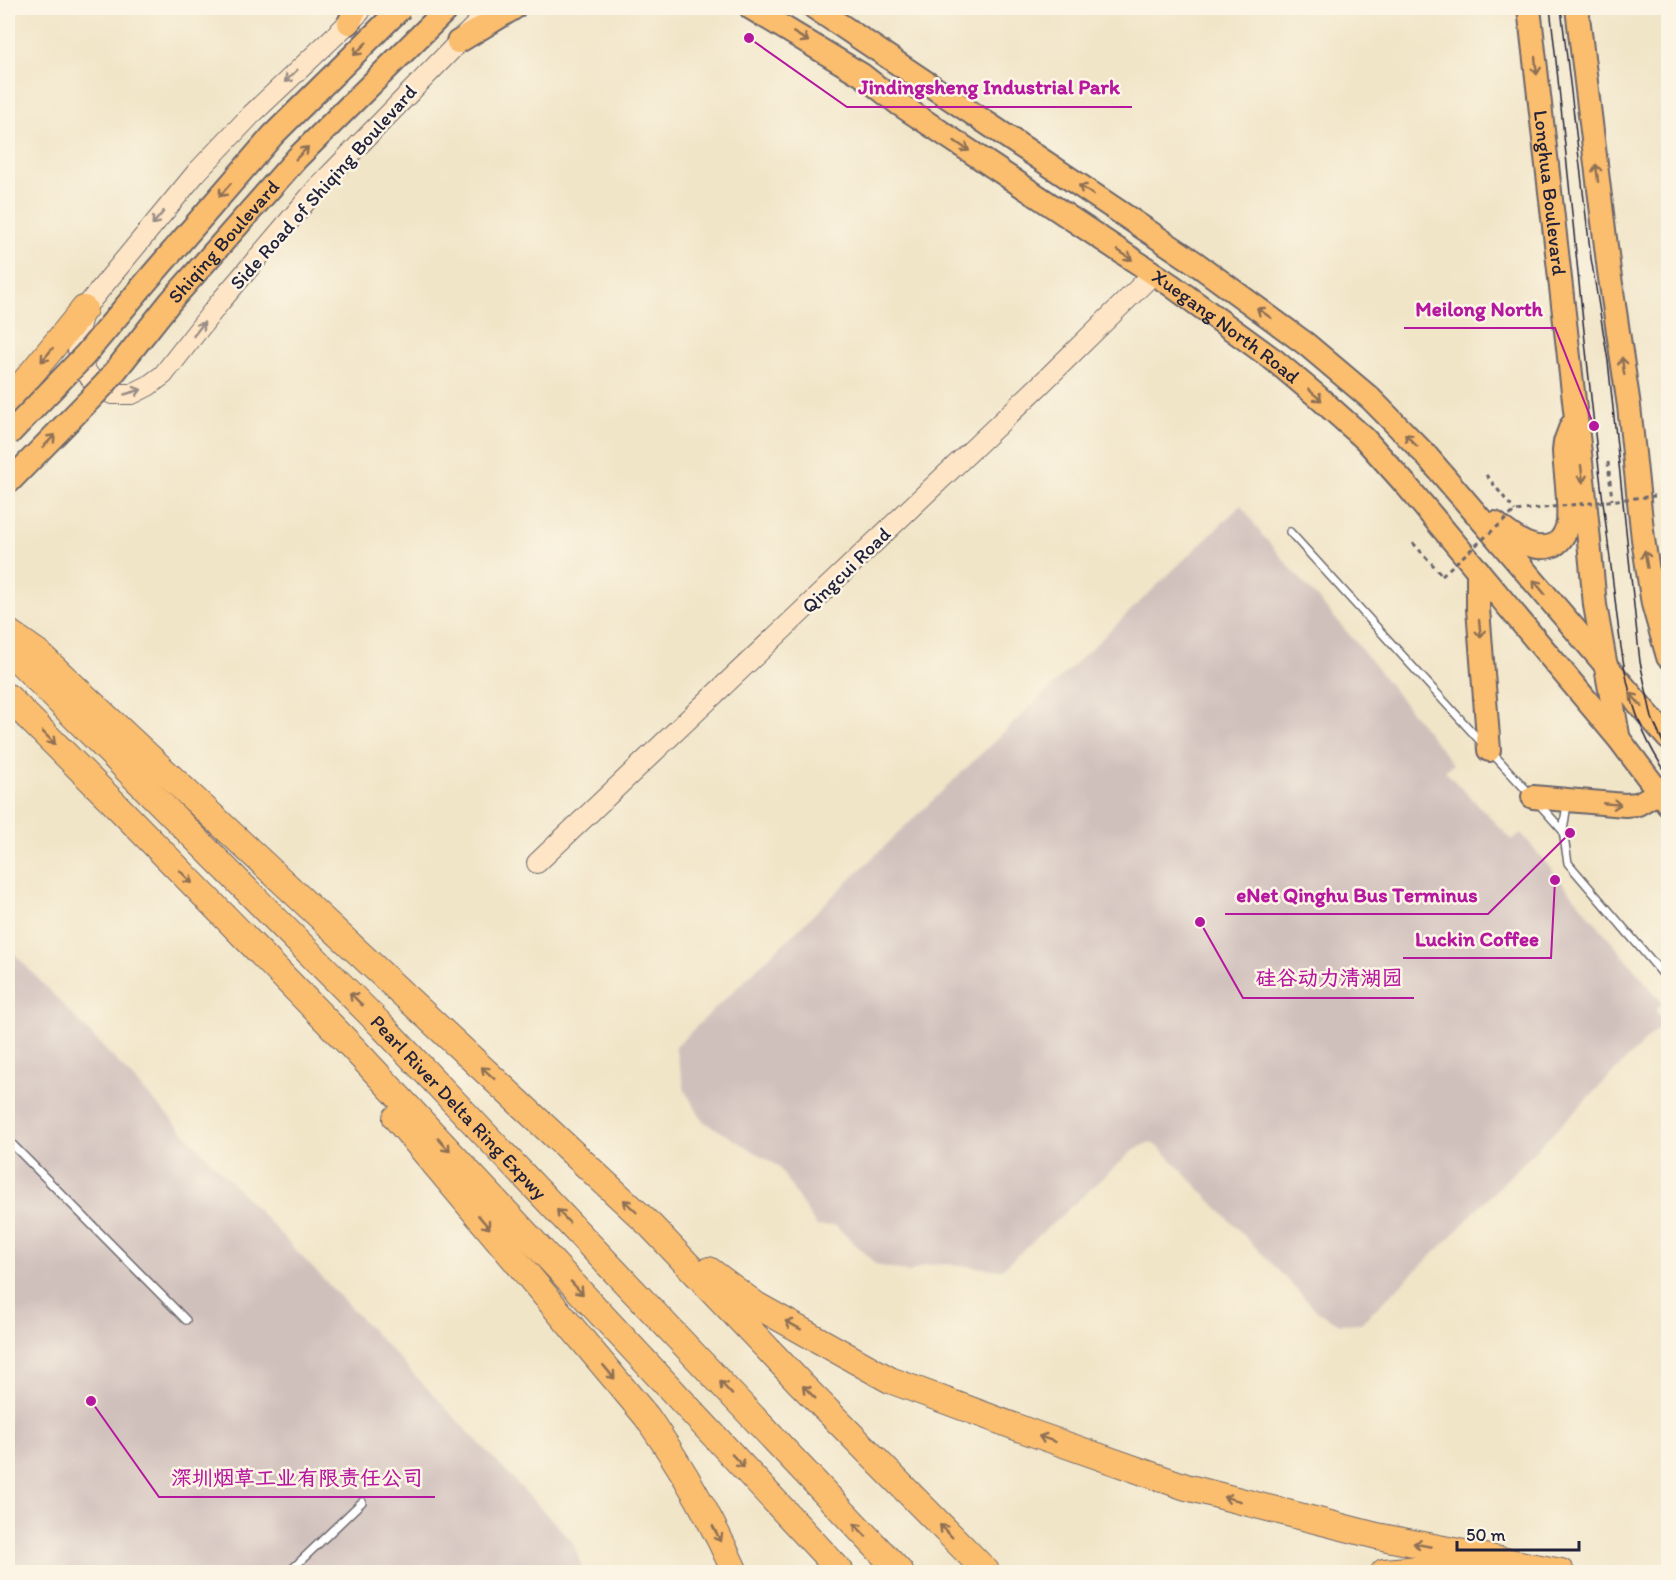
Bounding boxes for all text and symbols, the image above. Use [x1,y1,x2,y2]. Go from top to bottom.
one-way arrow [792,31,809,43]
one-way arrow [352,41,367,56]
one-way arrow [1530,55,1541,75]
callout: Jindingsheng Industrial Park [847,68,1132,107]
one-way arrow [284,69,299,83]
text: Jindingsheng Industrial Park [857,74,1121,100]
street label: Side Road of Shiqing Boulevard [224,79,422,295]
street label: Longhua Boulevard [1529,109,1572,277]
one-way arrow [954,140,970,152]
one-way arrow [295,145,309,160]
one-way arrow [1591,163,1602,183]
street label: Shiqing Boulevard [164,174,284,308]
one-way arrow [218,182,232,197]
one-way arrow [1078,184,1095,196]
one-way arrow [152,210,165,226]
one-way arrow [1116,248,1133,261]
street label: Xuegang North Road [1147,264,1305,389]
callout: Meilong North [1404,289,1555,328]
text: Meilong North [1415,296,1544,322]
one-way arrow [1256,307,1272,319]
one-way arrow [192,321,205,337]
one-way arrow [41,347,54,363]
one-way arrow [1617,357,1628,376]
one-way arrow [123,385,142,397]
one-way arrow [1307,388,1322,402]
one-way arrow [1404,432,1418,447]
one-way arrow [42,434,56,449]
one-way arrow [1577,464,1588,483]
street label: Qingcui Road [797,522,895,618]
one-way arrow [1641,550,1652,570]
one-way arrow [1532,579,1545,595]
one-way arrow [1475,618,1486,638]
one-way arrow [1630,693,1644,709]
one-way arrow [42,730,56,745]
one-way arrow [1602,799,1622,810]
one-way arrow [179,869,193,884]
callout: eNet Qinghu Bus Terminus [1225,875,1488,914]
text: eNet Qinghu Bus Terminus [1236,882,1478,908]
callout: Luckin Coffee [1403,919,1551,958]
text: Luckin Coffee [1415,926,1539,951]
callout: 硅谷动力清湖园 [1243,959,1414,998]
text: 硅谷动力清湖园 [1256,965,1403,990]
one-way arrow [348,992,363,1007]
street label: Pearl River Delta Ring Expwy [366,1010,553,1205]
one-way arrow [481,1066,496,1080]
one-way arrow [437,1137,451,1152]
one-way arrow [623,1200,638,1214]
one-way arrow [556,1209,570,1224]
one-way arrow [477,1214,490,1230]
one-way arrow [570,1280,584,1295]
one-way arrow [784,1319,801,1331]
one-way arrow [602,1364,615,1380]
one-way arrow [719,1381,733,1396]
one-way arrow [802,1385,817,1399]
one-way arrow [1038,1432,1057,1443]
one-way arrow [731,1454,745,1469]
callout: 深圳烟草工业有限责任公司 [159,1458,435,1497]
text: 深圳烟草工业有限责任公司 [171,1465,423,1490]
one-way arrow [1223,1493,1242,1504]
scale bar [1457,1514,1578,1552]
one-way arrow [853,1523,867,1538]
one-way arrow [939,1523,953,1538]
one-way arrow [711,1524,723,1542]
text: 50 m [1466,1524,1506,1546]
one-way arrow [1412,1538,1431,1550]

